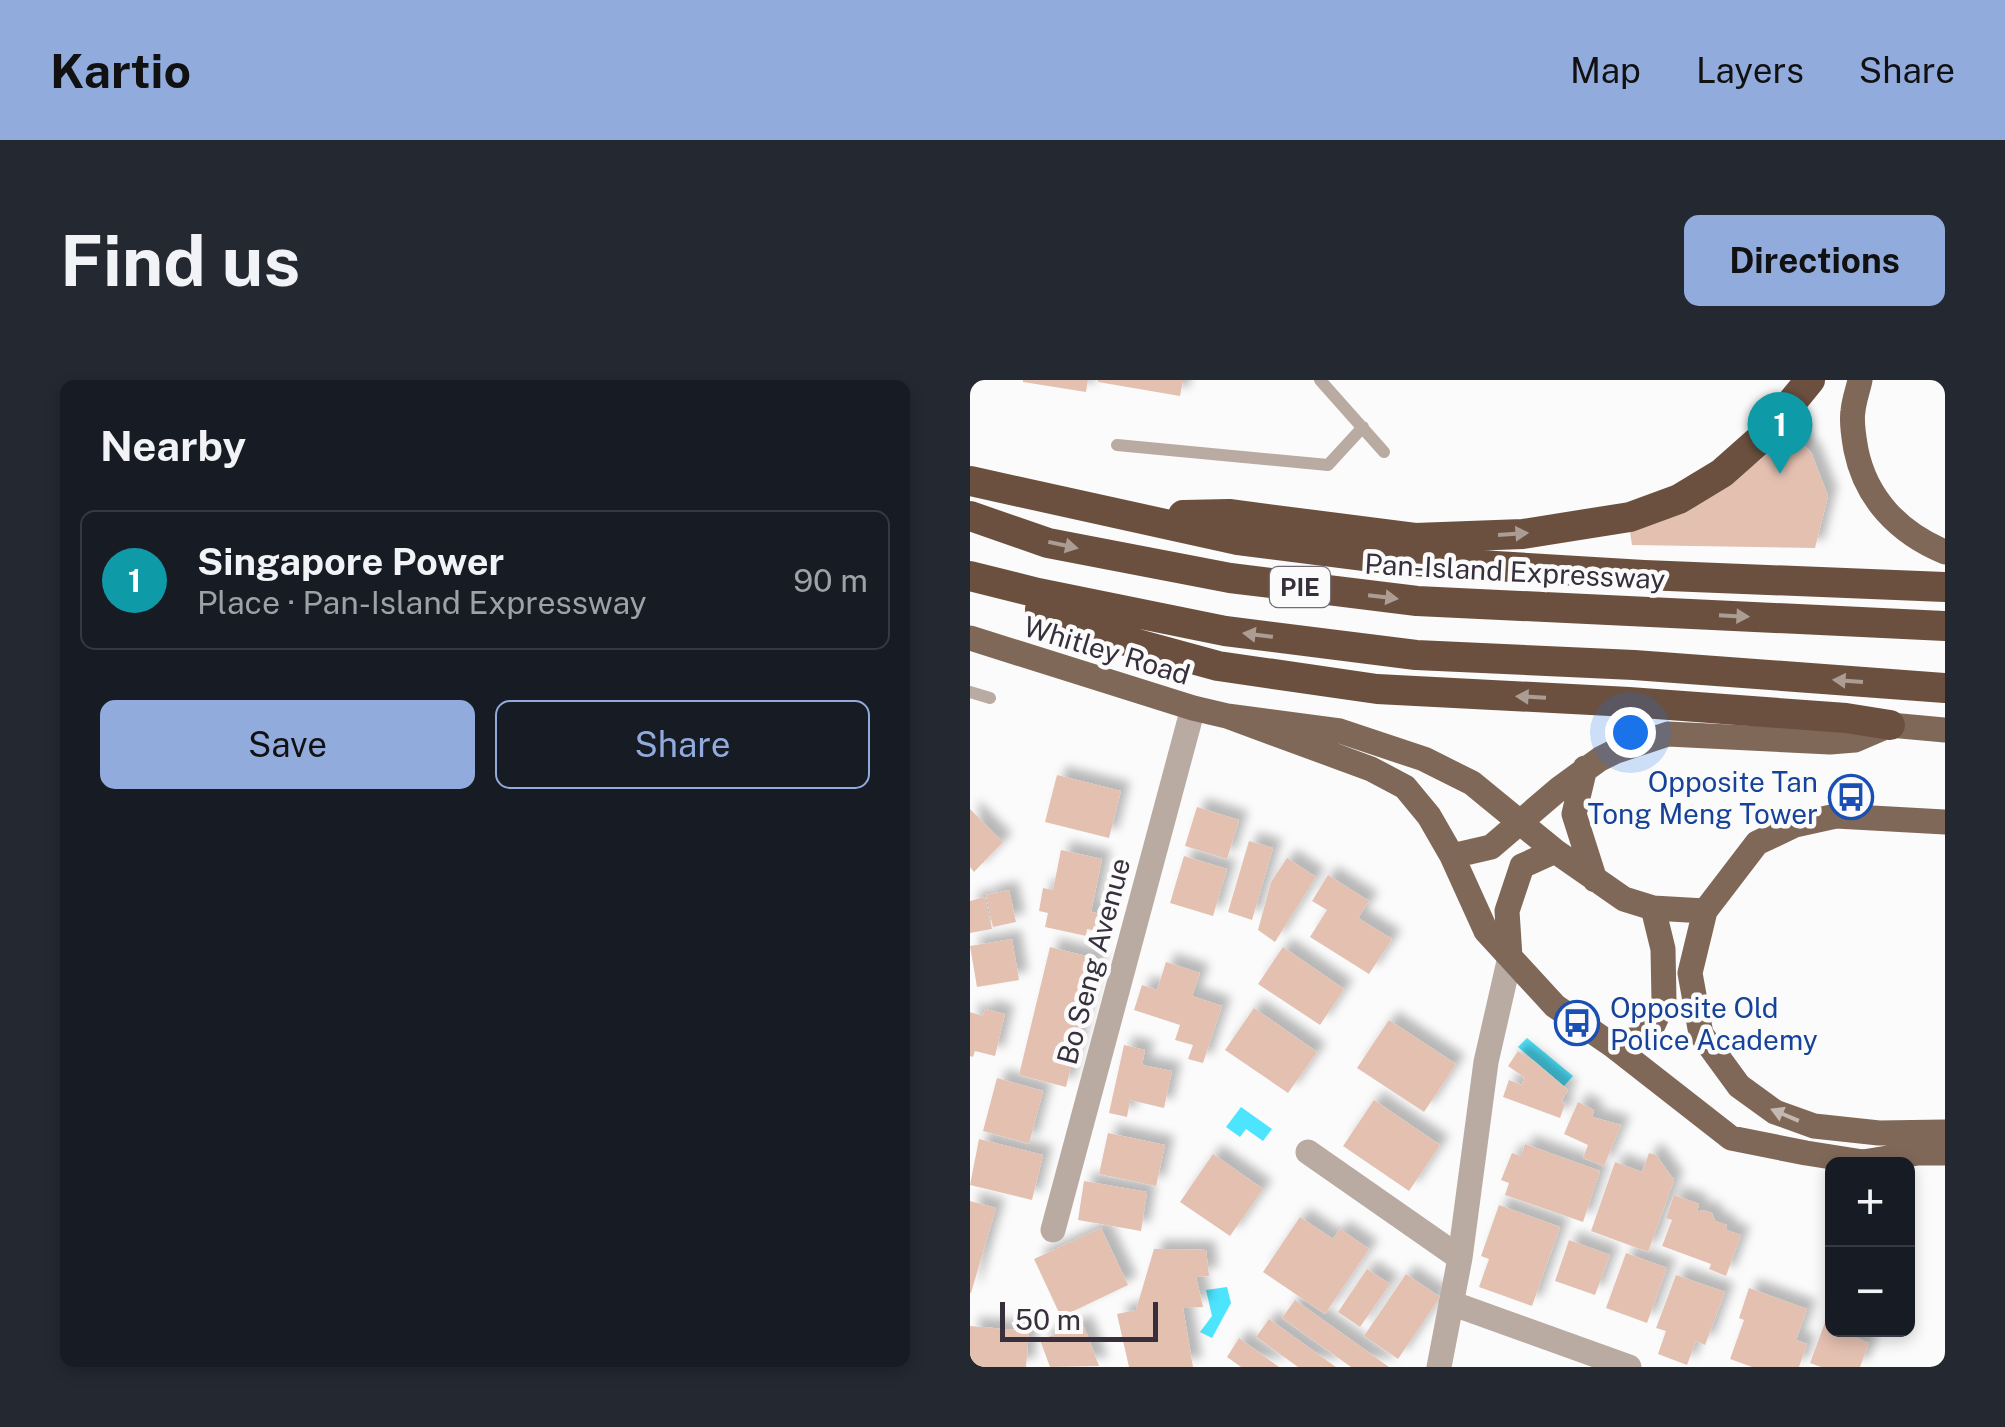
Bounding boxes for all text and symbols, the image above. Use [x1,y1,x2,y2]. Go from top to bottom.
text: Kartio [50,42,191,99]
text: Map [1570,50,1641,91]
text: Layers [1696,50,1804,91]
text: Share [1859,50,1955,91]
button: Directions [1684,215,1945,306]
text: Find us [60,219,300,302]
pin: 1 [1748,392,1812,474]
text: Nearby [100,421,246,470]
one-way arrow [1497,526,1529,542]
one-way arrow [1048,538,1079,554]
text: Singapore Power [197,539,504,584]
street label: Pan-Island Expressway [1364,547,1666,595]
text: 1 [128,562,141,599]
text: 90 m [793,562,868,599]
road number: PIE [1270,567,1330,607]
text: Place · Pan-Island Expressway [197,584,647,621]
one-way arrow [1368,589,1400,605]
one-way arrow [1719,608,1751,624]
street label: Whitley Road [1020,609,1194,691]
one-way arrow [1241,627,1273,643]
one-way arrow [1831,673,1863,689]
one-way arrow [1515,689,1547,705]
button: Save [100,700,475,789]
button: Share [495,700,870,789]
your location [1605,707,1656,758]
place label: Opposite Tan Tong Meng Tower [1588,765,1818,830]
bus stop icon: Opposite Tan Tong Meng Tower [1828,774,1874,820]
street label: Bo Seng Avenue [1050,854,1136,1068]
place label: Opposite Old Police Academy [1610,991,1818,1056]
bus stop icon: Opposite Old Police Academy [1554,1000,1600,1046]
one-way arrow [1769,1106,1799,1122]
map controls [1825,1157,1915,1337]
button: + [1825,1157,1915,1247]
button: − [1825,1247,1915,1337]
scale bar [1000,1297,1158,1341]
text: 50 m [1015,1303,1081,1336]

